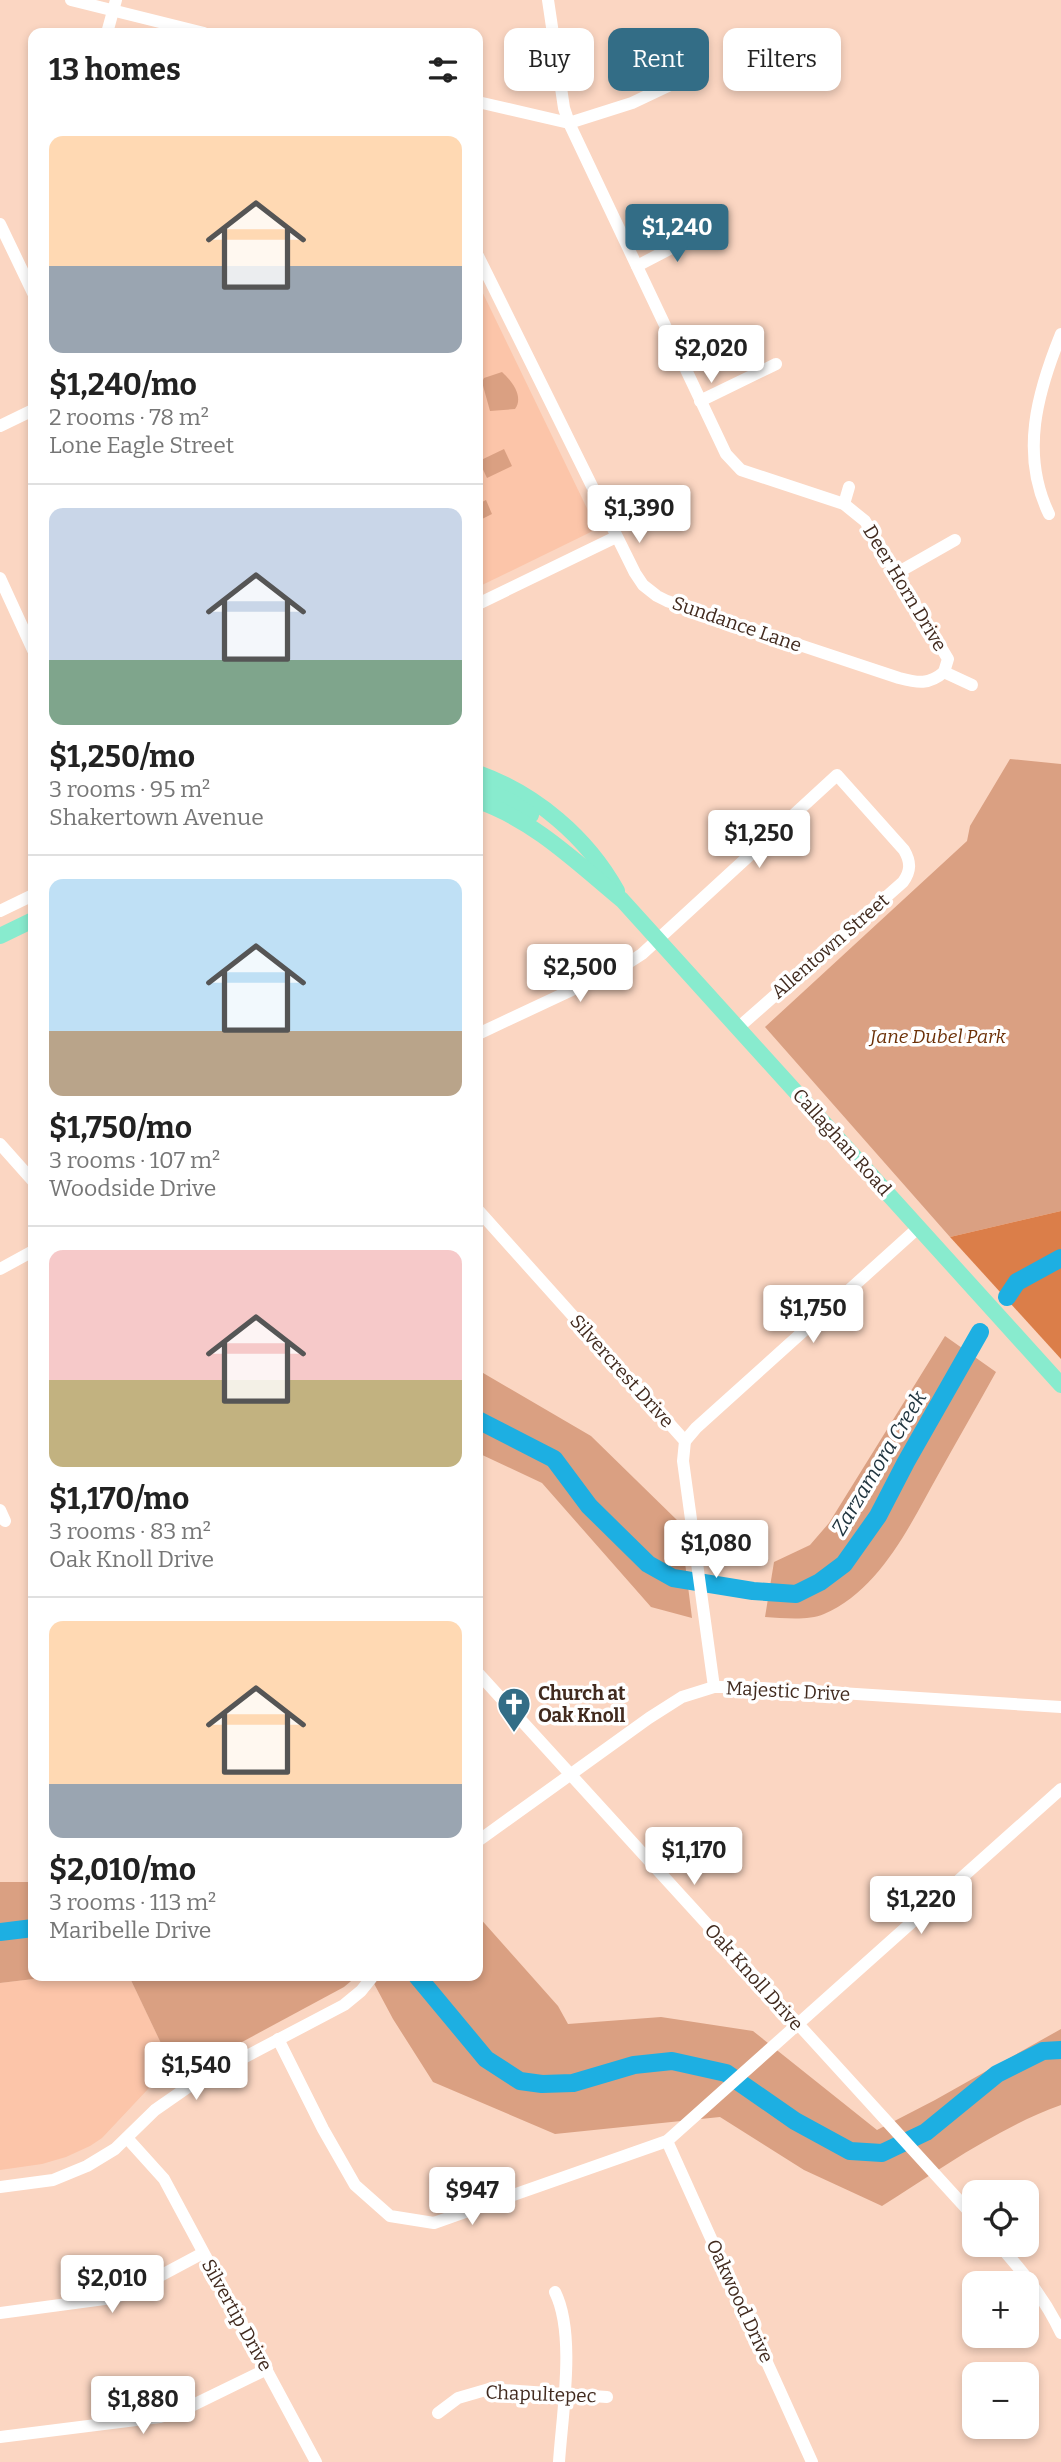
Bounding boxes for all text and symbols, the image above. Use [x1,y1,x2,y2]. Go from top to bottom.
chip: Buy [504,28,594,91]
chip: Rent [608,28,709,91]
chip: Filters [723,28,841,91]
icon: filters [424,51,462,89]
text: 13 homes [49,52,181,88]
icon: home [193,182,319,308]
pin: $1,240 [620,204,734,264]
text: $1,240 [641,213,713,241]
pin: $2,020 [654,326,768,385]
text: $2,020 [674,334,748,362]
text: $1,240/mo [49,367,197,403]
text: 2 rooms · 78 m² [49,403,209,431]
text: Lone Eagle Street [49,431,234,459]
pin: $1,390 [582,486,696,545]
text: $1,390 [604,494,675,522]
street label: Deer Horn Drive [858,521,952,655]
icon: home [193,554,319,680]
street label: Sundance Lane [669,591,805,657]
text: $1,250/mo [49,739,195,775]
text: 3 rooms · 95 m² [49,775,210,803]
text: Shakertown Avenue [49,803,264,831]
pin: $1,250 [702,810,816,870]
text: $1,250 [724,819,794,847]
street label: Allentown Street [766,889,894,1003]
icon: home [193,925,319,1051]
pin: $2,500 [523,944,637,1004]
text: $2,500 [543,953,617,981]
park label: Jane Dubel Park [868,1025,1007,1048]
street label: Callaghan Road [788,1084,896,1200]
text: $1,750/mo [49,1110,192,1146]
text: 3 rooms · 107 m² [49,1146,220,1174]
text: Woodside Drive [49,1174,216,1202]
pin: $1,750 [756,1286,870,1345]
text: $1,750 [779,1294,847,1322]
icon: home [193,1296,319,1422]
street label: Silvercrest Drive [565,1310,679,1432]
water label: Zarzamora Creek [826,1386,933,1540]
text: $1,170/mo [49,1481,189,1517]
text: 3 rooms · 83 m² [49,1517,211,1545]
pin: $1,080 [659,1520,773,1580]
text: $1,080 [680,1529,752,1557]
text: Oak Knoll Drive [49,1545,214,1573]
icon: home [193,1667,319,1793]
street label: Majestic Drive [725,1676,851,1706]
place label: Church at Oak Knoll [538,1682,626,1727]
church icon: Church at Oak Knoll [495,1685,533,1734]
pin: $1,170 [637,1828,751,1887]
text: $1,170 [661,1836,727,1864]
text: $2,010/mo [49,1852,196,1888]
pin: $1,220 [864,1876,978,1936]
text: $1,220 [886,1885,956,1913]
text: 3 rooms · 113 m² [49,1888,216,1916]
text: Maribelle Drive [49,1916,211,1944]
street label: Oak Knoll Drive [700,1919,808,2035]
pin: $1,540 [139,2042,253,2102]
text: $1,540 [161,2051,231,2079]
pin: $947 [431,2168,513,2227]
text: $947 [445,2176,499,2204]
map controls [962,2180,1039,2439]
button: locate [962,2180,1039,2257]
street label: Oakwood Drive [701,2236,779,2366]
street label: Silvertip Drive [197,2255,277,2375]
pin: $2,010 [55,2256,169,2315]
text: $2,010 [77,2264,147,2292]
button: + [962,2271,1039,2348]
button: − [962,2362,1039,2439]
pin: $1,880 [86,2376,200,2436]
street label: Chapultepec [485,2381,597,2407]
text: $1,880 [107,2385,179,2413]

